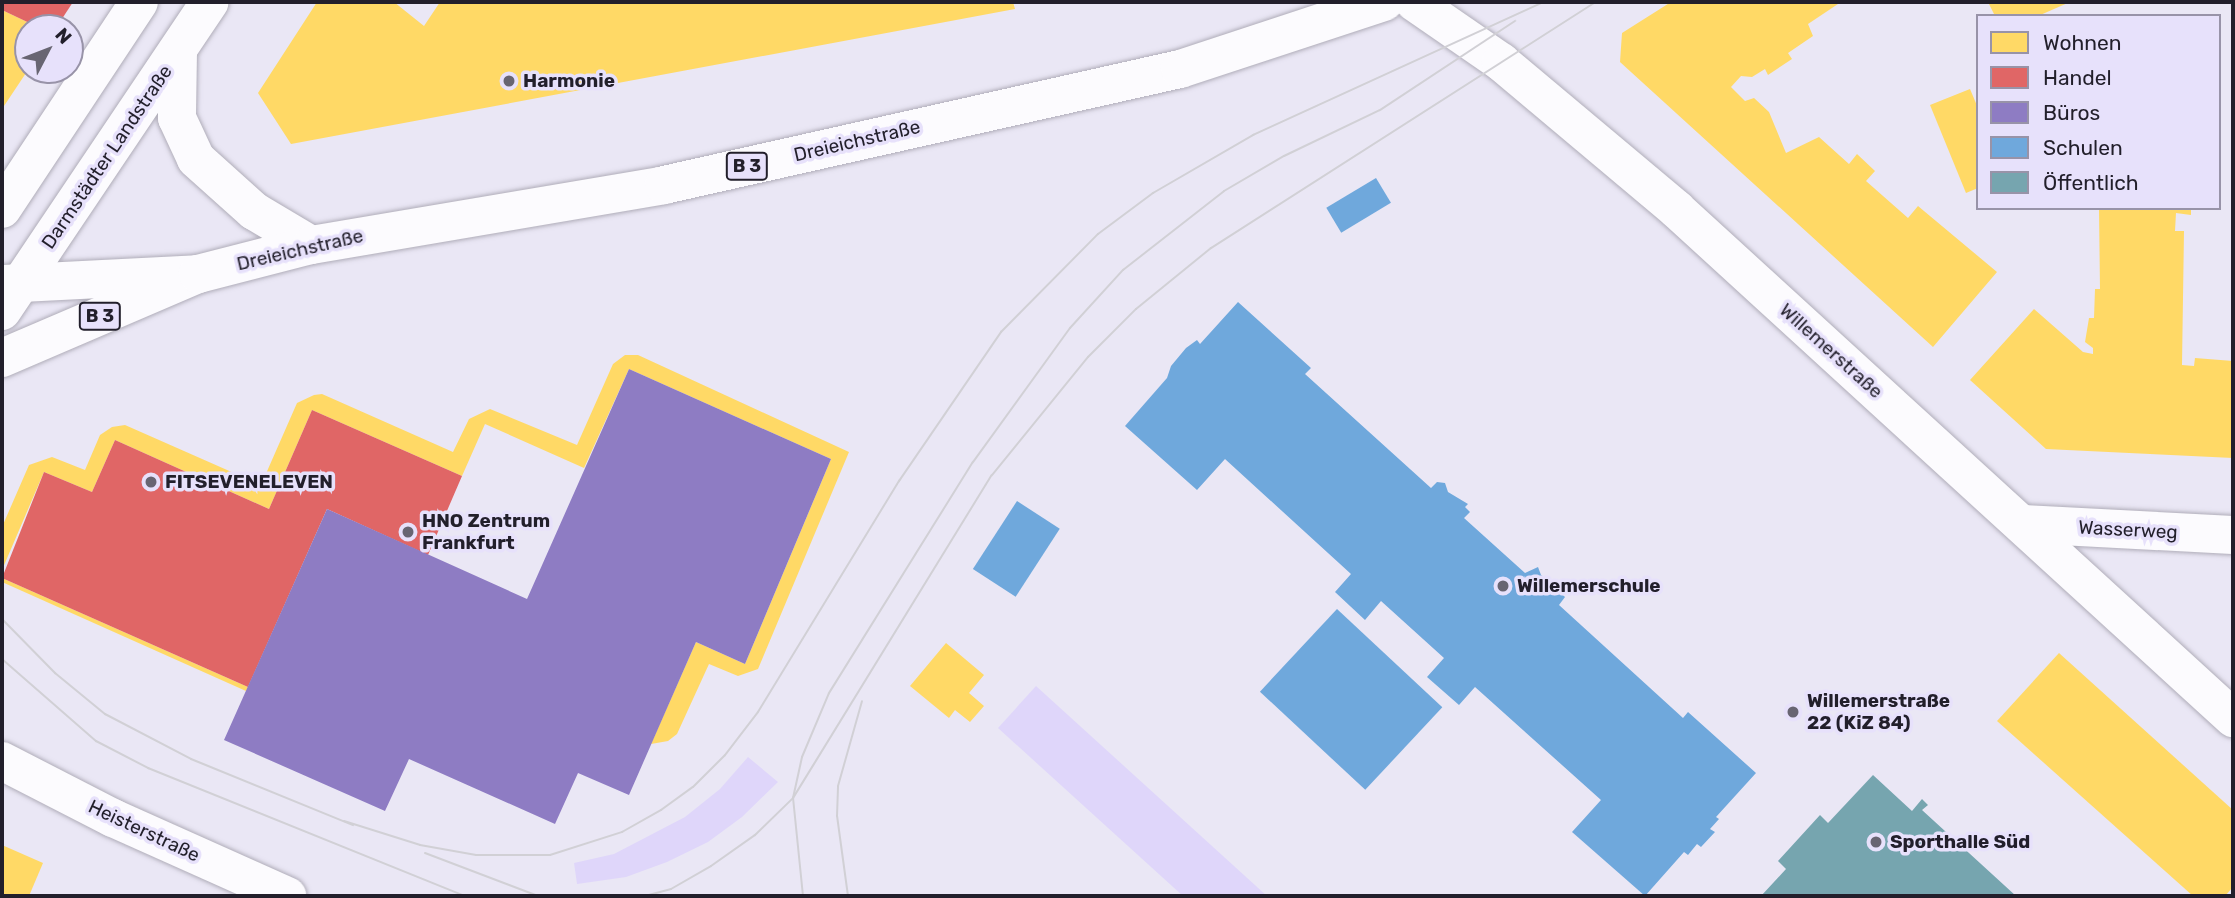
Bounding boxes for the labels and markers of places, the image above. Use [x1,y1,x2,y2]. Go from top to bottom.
place label: Harmonie [523,70,615,92]
marker: Harmonie [501,73,517,89]
place label: FITSEVENELEVEN [165,471,333,493]
marker: FITSEVENELEVEN [143,474,159,490]
place label: HNO Zentrum Frankfurt [422,510,550,554]
marker: HNO Zentrum Frankfurt [400,524,416,540]
place label: Willemerschule [1517,575,1661,597]
marker: Willemerschule [1495,578,1511,594]
place label: Willemerstraße 22 (KiZ 84) [1807,690,1950,734]
marker: Willemerstraße 22 (KiZ 84) [1785,704,1801,720]
place label: Sporthalle Süd [1890,831,2030,853]
marker: Sporthalle Süd [1868,834,1884,850]

